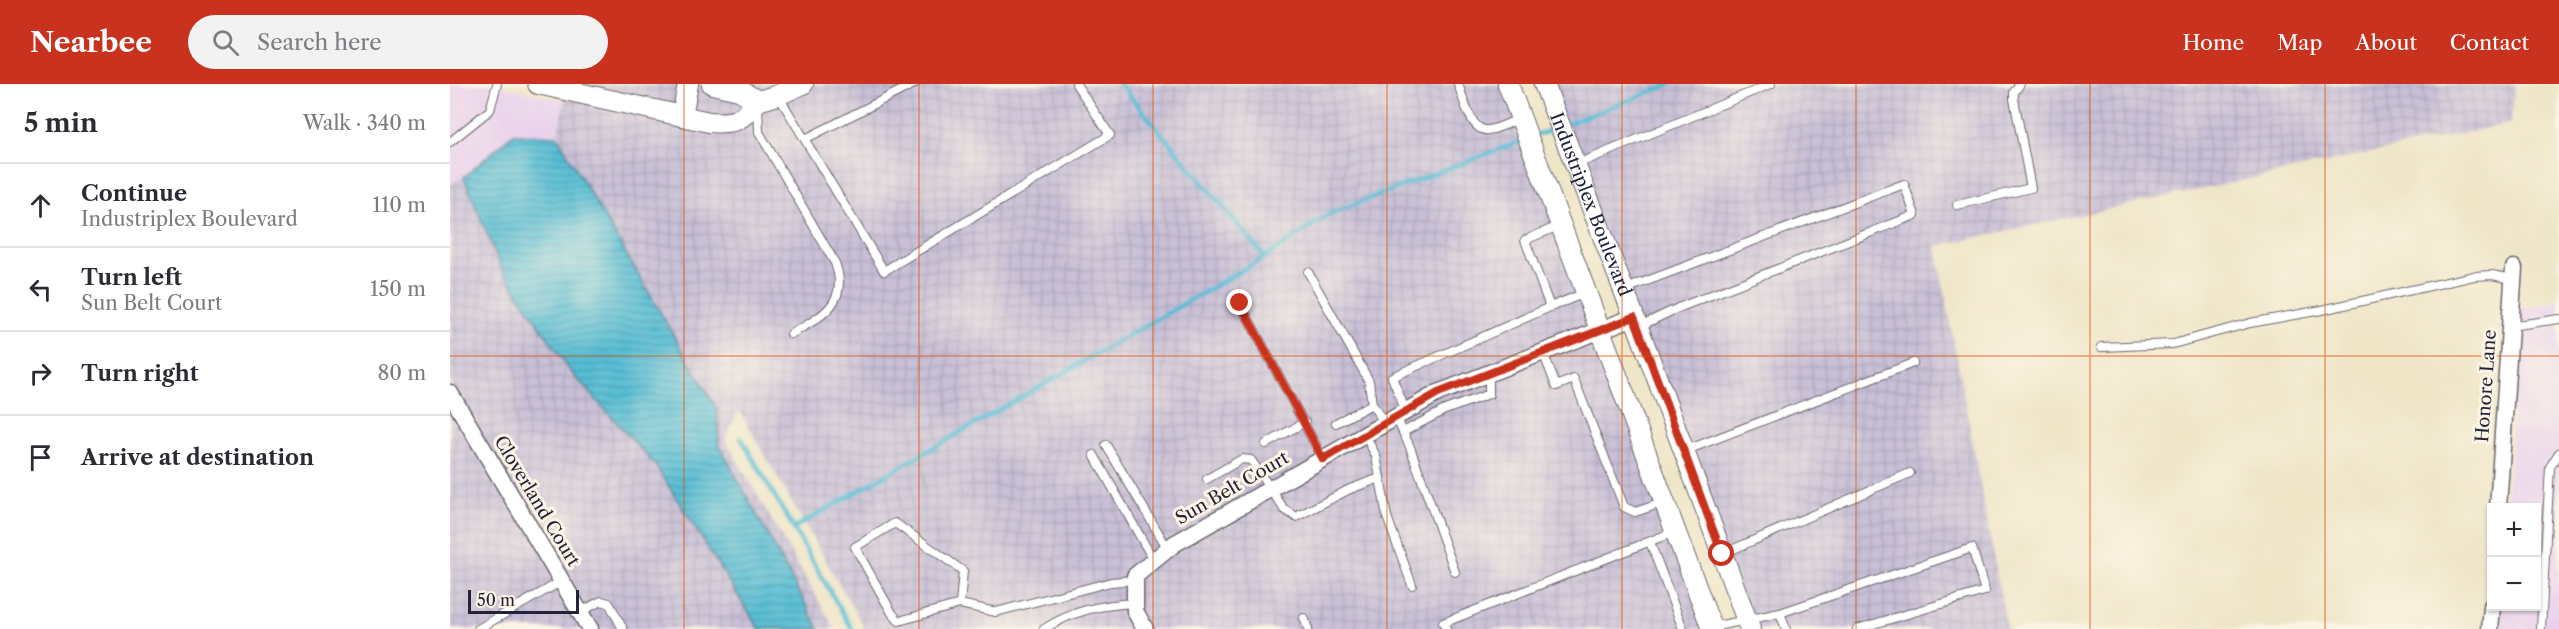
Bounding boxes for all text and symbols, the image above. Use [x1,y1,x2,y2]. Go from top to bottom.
search box [188,15,608,69]
text: Nearbee [30,25,152,59]
icon: search [209,26,242,59]
text: Search here [257,29,382,56]
text: Home [2183,30,2244,55]
text: Map [2277,30,2322,55]
text: About [2355,30,2417,55]
text: Contact [2450,30,2529,55]
text: 5 min [24,107,98,139]
street label: Industriplex Boulevard [1545,109,1636,299]
text: Walk · 340 m [303,111,426,135]
text: Continue [81,180,187,207]
icon: ahead [24,189,57,222]
text: 110 m [373,193,426,217]
text: Industriplex Boulevard [81,207,298,231]
text: Turn left [81,264,182,291]
icon: left [24,273,57,306]
text: 150 m [370,277,426,301]
route end [1226,289,1252,315]
text: Sun Belt Court [81,291,222,315]
street label: Honore Lane [2471,329,2501,443]
icon: right [24,357,57,390]
text: Turn right [81,360,199,387]
text: 80 m [378,361,426,385]
street label: Cloverland Court [489,432,585,571]
icon: arrive [24,441,57,474]
text: Arrive at destination [81,444,314,471]
street label: Sun Belt Court [1171,446,1293,529]
map controls [2487,503,2541,611]
button: + [2487,503,2541,557]
route start [1708,540,1734,566]
button: − [2487,557,2541,611]
scale bar [468,587,579,614]
text: 50 m [477,590,515,610]

